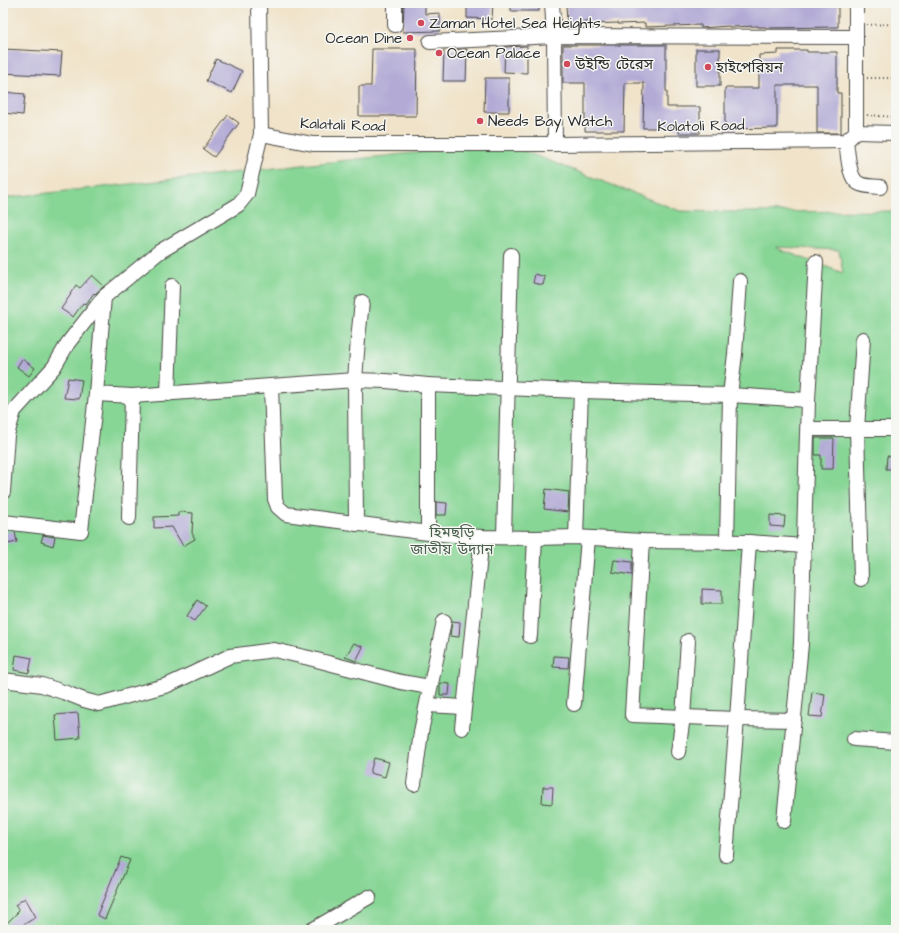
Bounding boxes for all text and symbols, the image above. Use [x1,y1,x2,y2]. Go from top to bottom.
place label: Zaman Hotel Sea Heights [429,13,601,35]
marker: Zaman Hotel Sea Heights [416,18,426,28]
place label: Ocean Dine [326,28,402,49]
marker: Ocean Dine [405,33,415,43]
place label: Ocean Palace [447,43,541,64]
marker: Ocean Palace [434,48,444,58]
place label: উইন্ডি টেরেস [574,54,654,75]
place label: হাইপেরিয়ন [715,57,784,78]
marker: উইন্ডি টেরেস [562,59,572,69]
marker: হাইপেরিয়ন [703,62,713,72]
place label: Needs Bay Watch [488,111,613,133]
street label: Kalatali Road [300,113,386,137]
street label: Kolatoli Road [657,115,745,137]
marker: Needs Bay Watch [475,116,485,126]
park label: হিমছড়ি জাতীয় উদ্যান [410,522,494,560]

